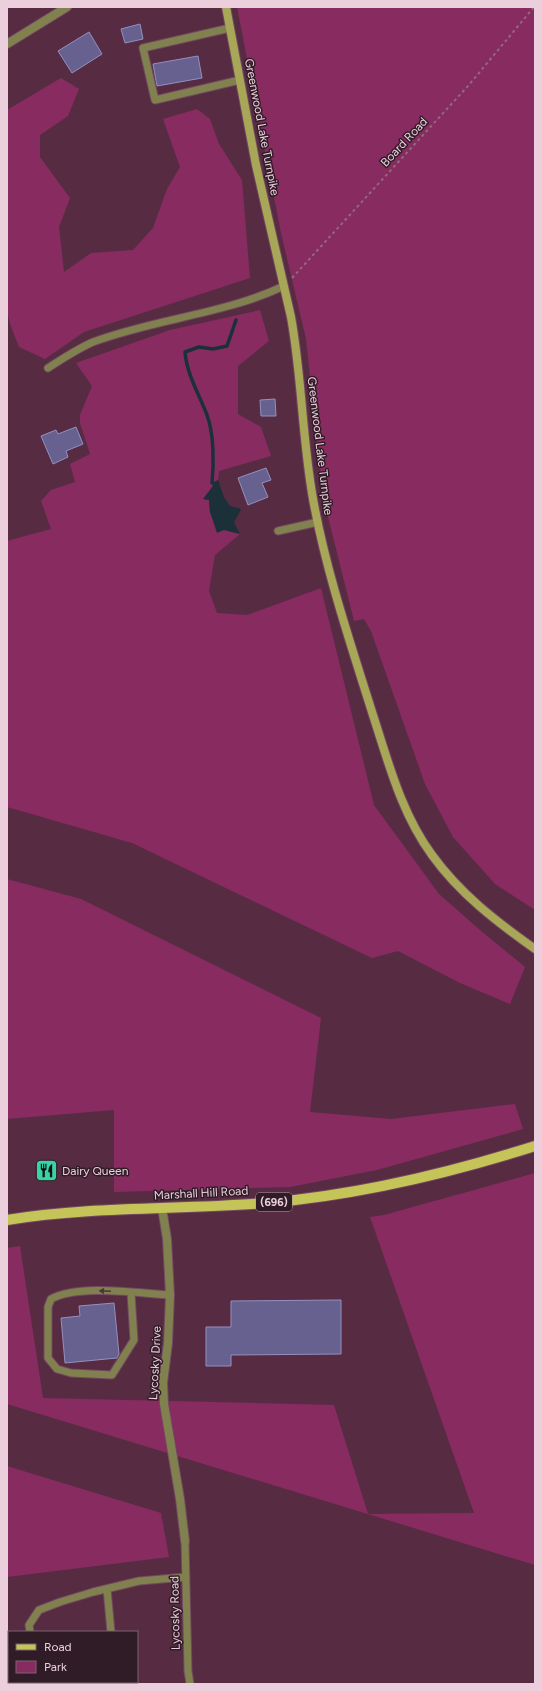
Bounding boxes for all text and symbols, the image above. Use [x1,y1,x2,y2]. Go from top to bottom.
street label: Greenwood Lake Turnpike [242,57,282,197]
street label: Board Road [378,115,430,169]
street label: Greenwood Lake Turnpike [305,376,335,516]
restaurant icon: Dairy Queen [33,1158,59,1184]
place label: Dairy Queen [62,1164,129,1178]
street label: Marshall Hill Road [153,1184,249,1202]
road number: (696) [256,1193,292,1211]
one-way arrow [99,1288,111,1295]
street label: Lycosky Drive [146,1325,164,1400]
street label: Lycosky Road [167,1576,183,1650]
legend [8,1631,138,1683]
text: Road [44,1640,72,1654]
text: Park [44,1660,67,1674]

